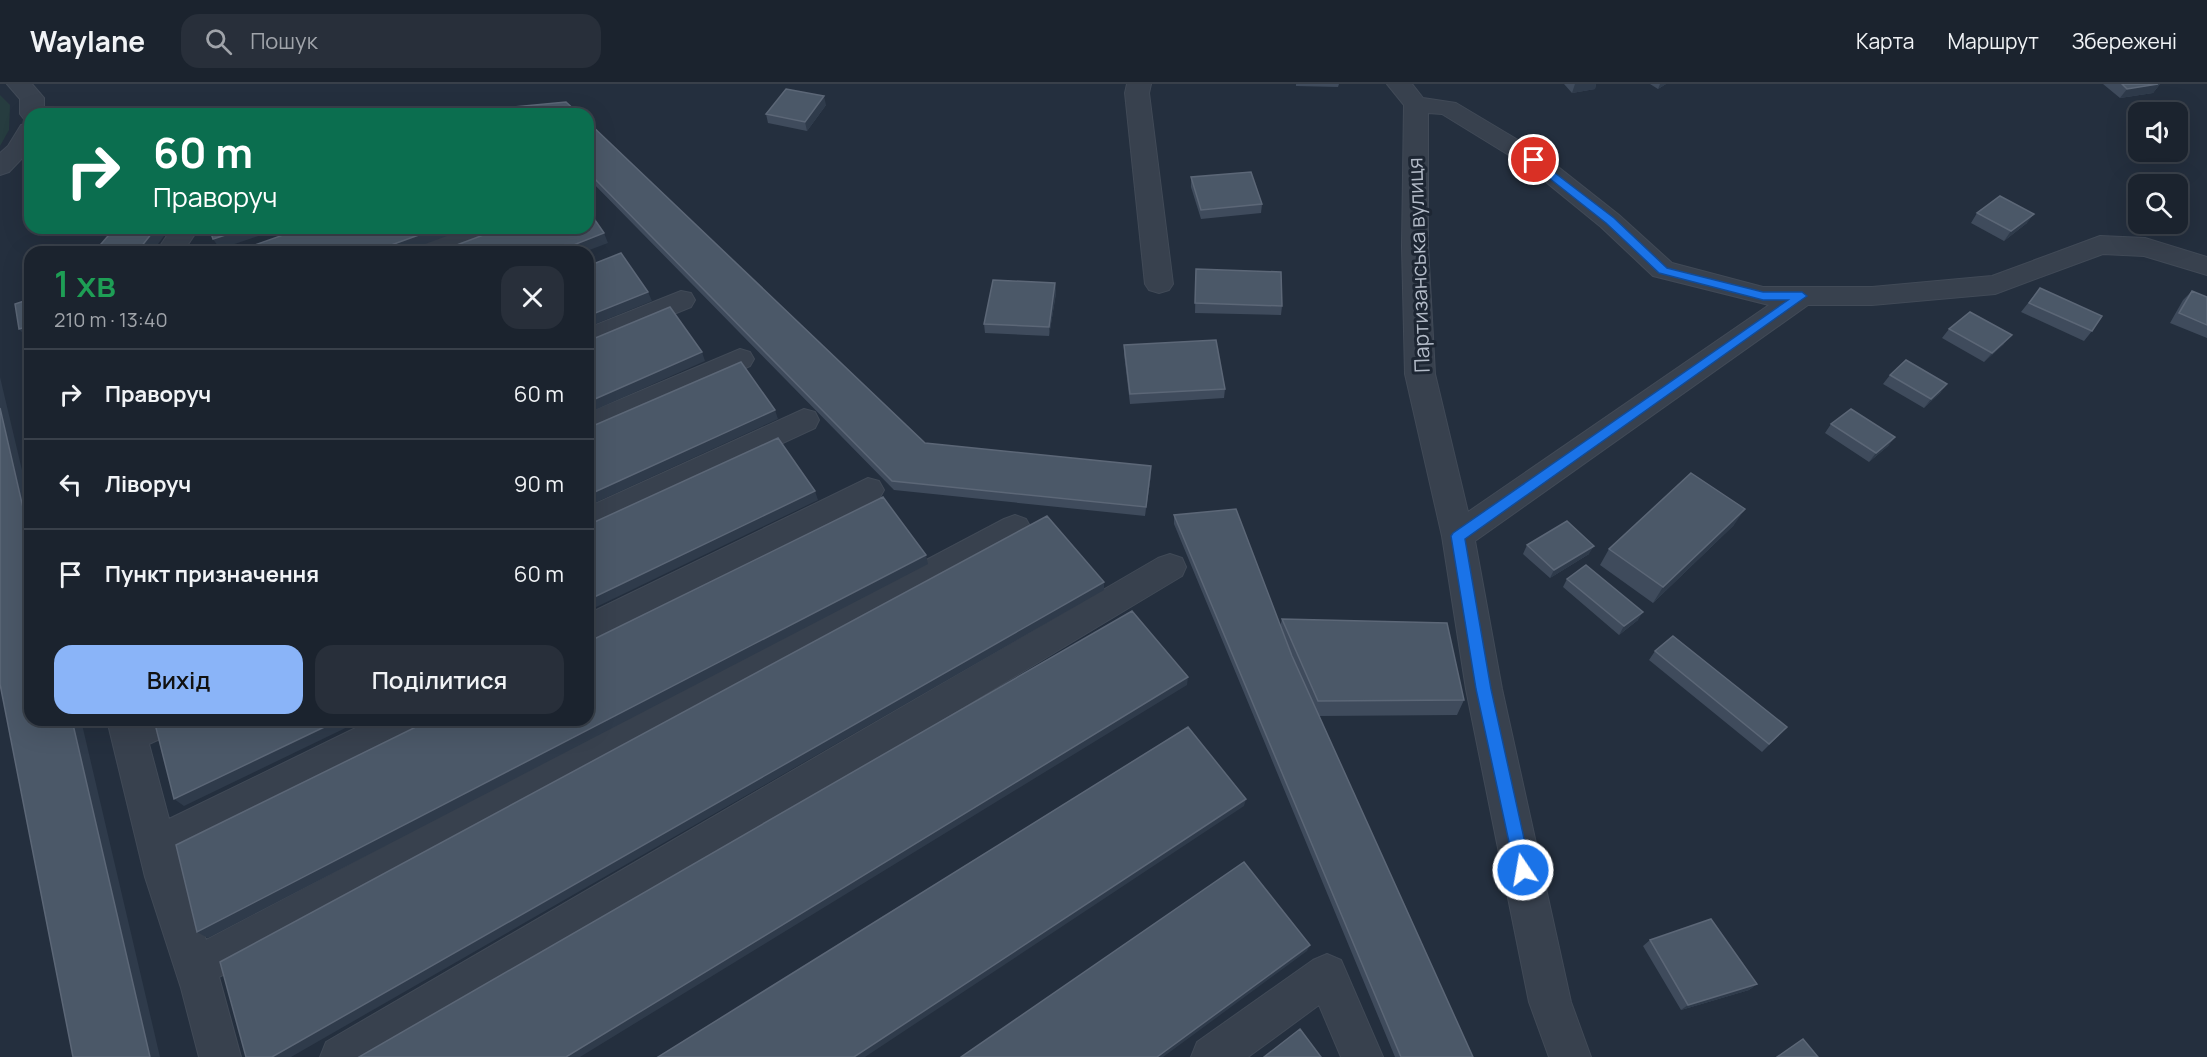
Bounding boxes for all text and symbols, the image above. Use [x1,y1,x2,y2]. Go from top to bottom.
search box [181,14,601,68]
text: Waylane [30,22,145,60]
icon: search [202,25,235,58]
text: Пошук [250,26,318,56]
text: Карта [1856,27,1914,55]
text: Маршрут [1947,27,2039,55]
text: Збережені [2072,27,2177,55]
map controls [2128,102,2188,234]
button: sound [2128,102,2188,162]
text: 60 m [153,123,253,181]
icon: right [54,132,132,210]
pin [1508,134,1559,185]
icon: arrive [1517,143,1550,176]
street label: Партизанська вулиця [1400,157,1436,373]
button: search [2128,174,2188,234]
text: Праворуч [153,178,277,215]
text: 1 хв [54,259,116,308]
button: close [501,266,564,329]
text: 210 m · 13:40 [54,306,168,333]
icon: right [54,378,87,411]
text: Праворуч [105,379,211,409]
text: 60 m [514,379,564,409]
icon: left [54,468,87,501]
text: Ліворуч [105,469,191,499]
text: 90 m [514,469,564,499]
icon: arrive [54,558,87,591]
text: Пункт призначення [105,559,319,589]
text: 60 m [514,559,564,589]
button: Вихід [54,645,303,714]
button: Поділитися [315,645,564,714]
position arrow [1491,838,1555,902]

